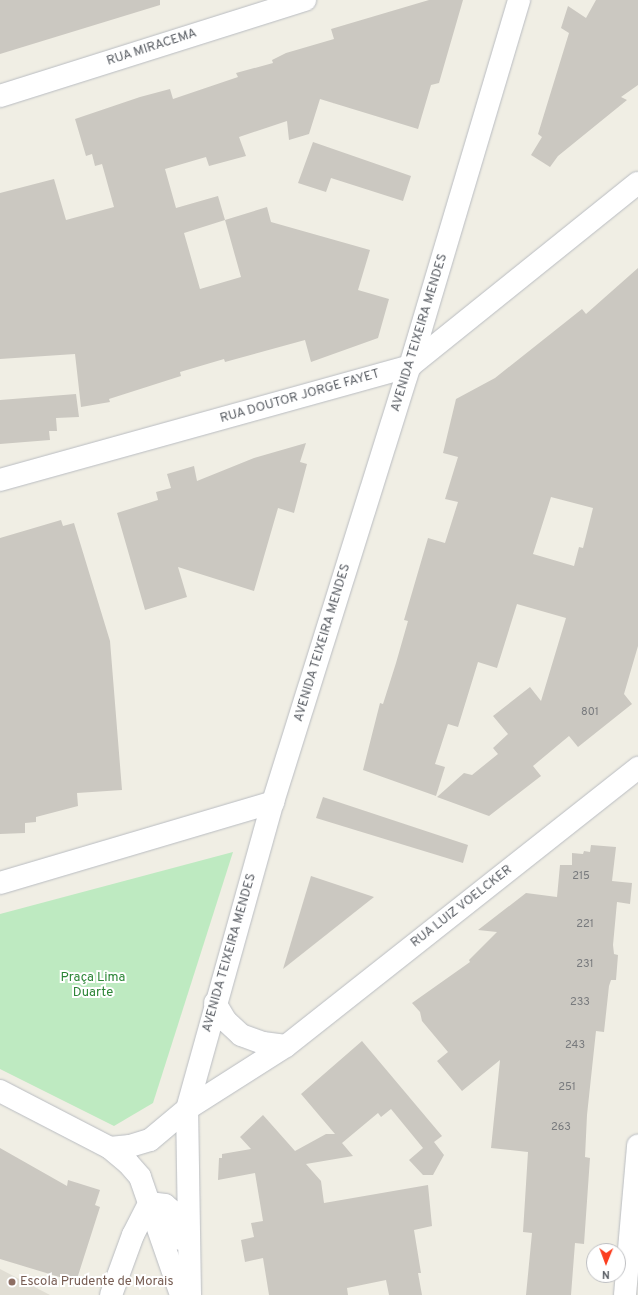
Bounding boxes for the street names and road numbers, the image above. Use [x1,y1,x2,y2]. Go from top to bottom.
street label: RUA MIRACEMA [105,26,199,70]
street label: AVENIDA TEIXEIRA MENDES [388,251,452,415]
street label: RUA DOUTOR JORGE FAYET [218,367,382,427]
street label: AVENIDA TEIXEIRA MENDES [291,561,355,725]
street label: RUA LUIZ VOELCKER [408,862,516,952]
street label: AVENIDA TEIXEIRA MENDES [200,871,260,1035]

